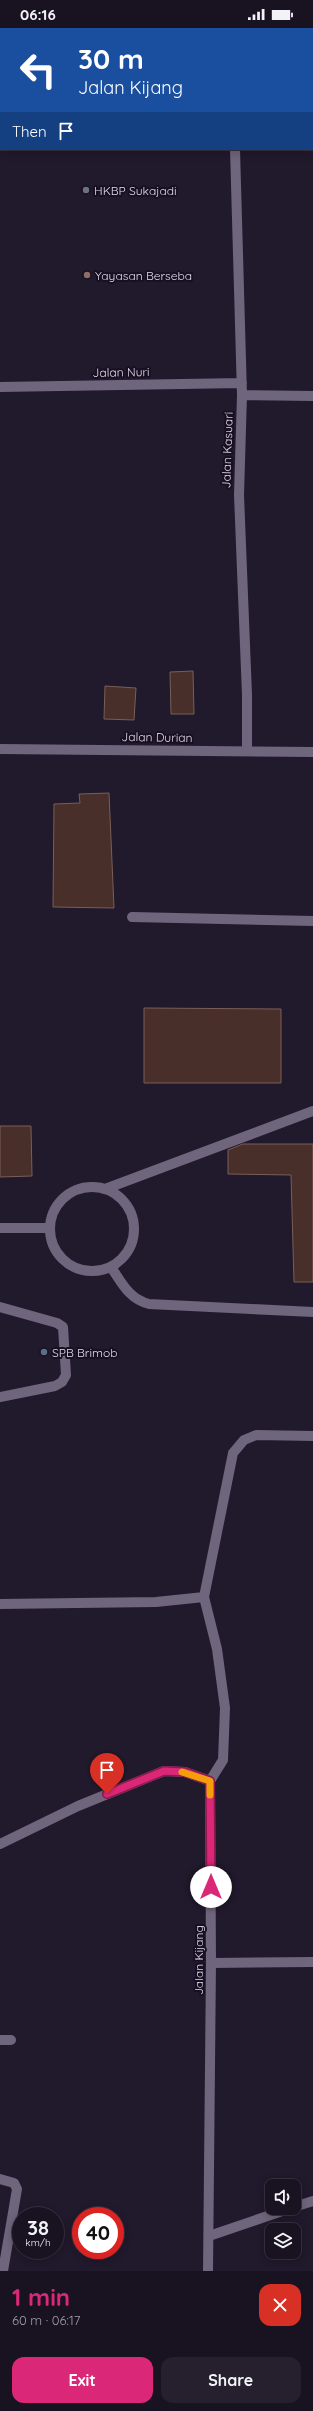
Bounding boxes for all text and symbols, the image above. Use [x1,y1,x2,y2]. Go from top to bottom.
text: 06:16 [20,5,56,24]
text: 30 m [78,41,144,76]
icon: left [12,44,64,96]
text: Jalan Kijang [78,76,183,99]
icon: arrive [55,120,77,142]
text: Then [12,122,47,141]
place label: HKBP Sukajadi [94,183,177,198]
marker: HKBP Sukajadi [81,185,91,195]
place label: Yayasan Berseba [95,268,192,283]
marker: Yayasan Berseba [82,270,92,280]
street label: Jalan Nuri [92,364,150,380]
street label: Jalan Kasuari [218,411,236,489]
street label: Jalan Durian [121,729,193,745]
place label: SPB Brimob [52,1345,117,1360]
marker: SPB Brimob [39,1347,49,1357]
pin [90,1753,124,1794]
icon: arrive [96,1759,118,1781]
position arrow [190,1866,232,1908]
street label: Jalan Kijang [191,1925,206,1995]
map controls [265,2179,301,2259]
button: sound [265,2179,301,2215]
speed limit sign: 40 [72,2207,124,2259]
text: 38 [27,2215,49,2240]
button: layers [265,2223,301,2259]
text: km/h [25,2236,51,2249]
text: 1 min [12,2282,70,2312]
button: close [259,2284,301,2326]
text: 60 m · 06:17 [12,2312,80,2328]
button: Exit [12,2357,153,2403]
button: Share [161,2357,301,2403]

